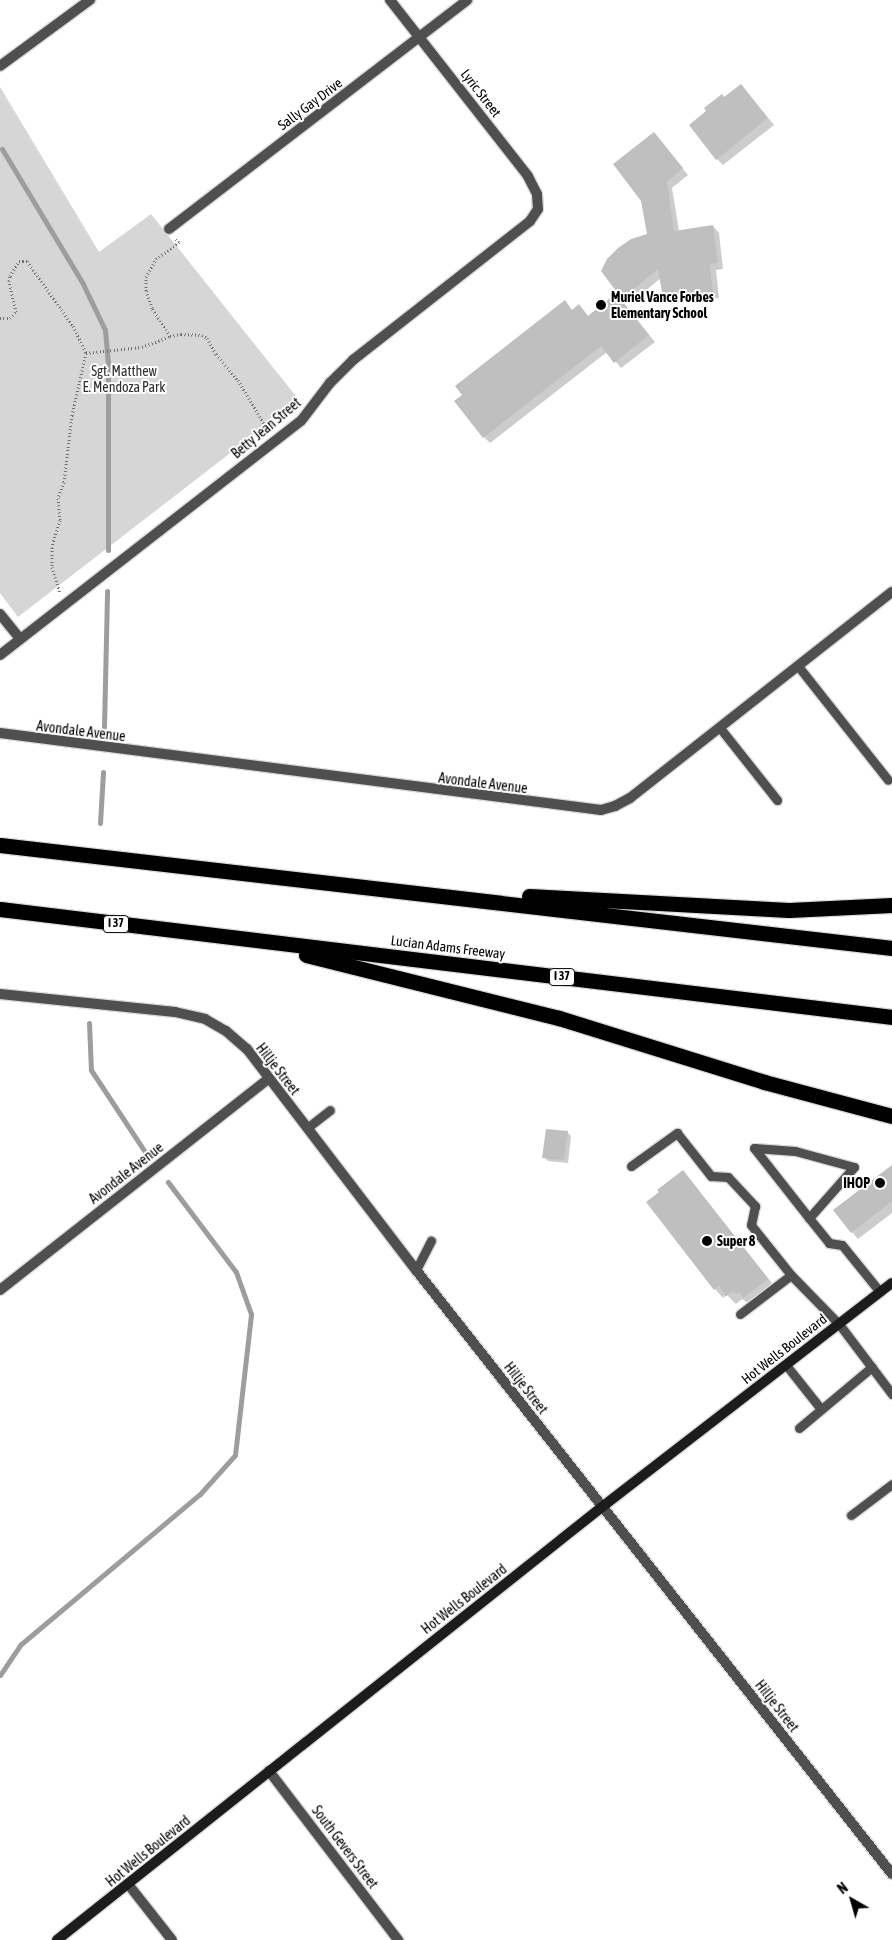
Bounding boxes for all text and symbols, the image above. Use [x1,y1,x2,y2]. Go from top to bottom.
street label: Lyric Street [457,66,505,120]
street label: Sally Gay Drive [275,74,345,134]
place label: Muriel Vance Forbes Elementary School [611,289,714,322]
marker: Muriel Vance Forbes Elementary School [595,299,607,311]
park label: Sgt. Matthew E. Mendoza Park [83,363,165,396]
street label: Betty Jean Street [228,394,304,462]
street label: Avondale Avenue [36,717,126,745]
street label: Avondale Avenue [438,769,528,797]
road number: I 37 [102,914,130,934]
street label: Lucian Adams Freeway [390,932,506,962]
road number: I 37 [548,968,576,986]
street label: Hillje Street [253,1040,303,1098]
street label: Avondale Avenue [86,1139,166,1207]
place label: IHOP [843,1175,870,1191]
marker: IHOP [874,1177,886,1189]
place label: Super 8 [717,1233,755,1249]
marker: Super 8 [701,1235,713,1247]
street label: Hot Wells Boulevard [738,1310,830,1388]
street label: Hillje Street [501,1359,551,1417]
street label: Hot Wells Boulevard [418,1560,510,1638]
street label: Hillje Street [752,1677,802,1735]
street label: South Gevers Street [308,1802,382,1892]
street label: Hot Wells Boulevard [102,1812,194,1890]
north arrow [827,1875,877,1925]
text: N [835,1879,851,1897]

